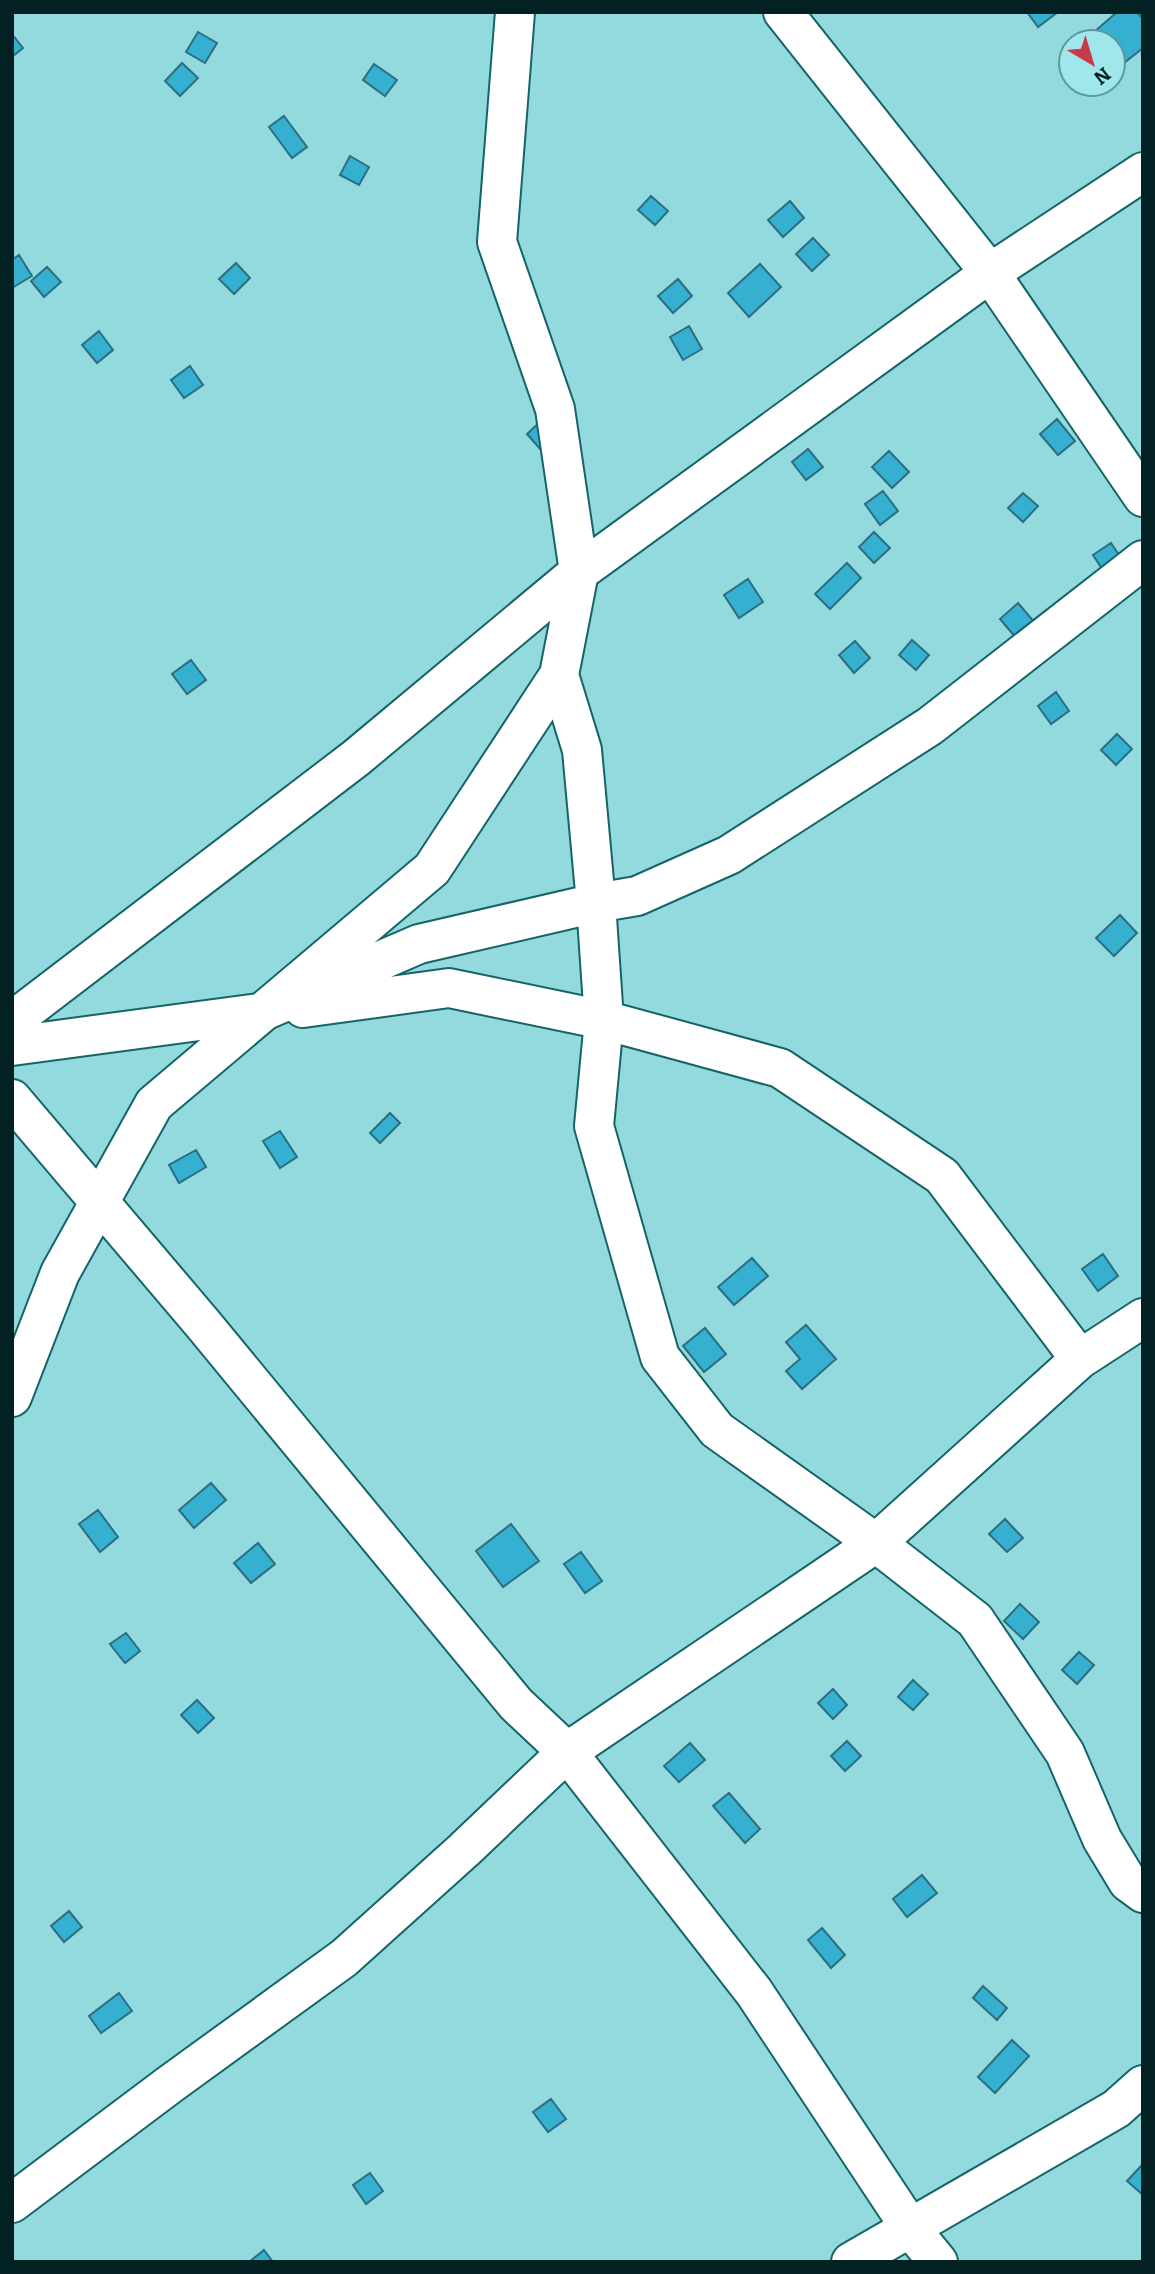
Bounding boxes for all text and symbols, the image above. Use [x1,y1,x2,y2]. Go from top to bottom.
north arrow [1057,28,1127,98]
text: N [1089,62,1115,90]

